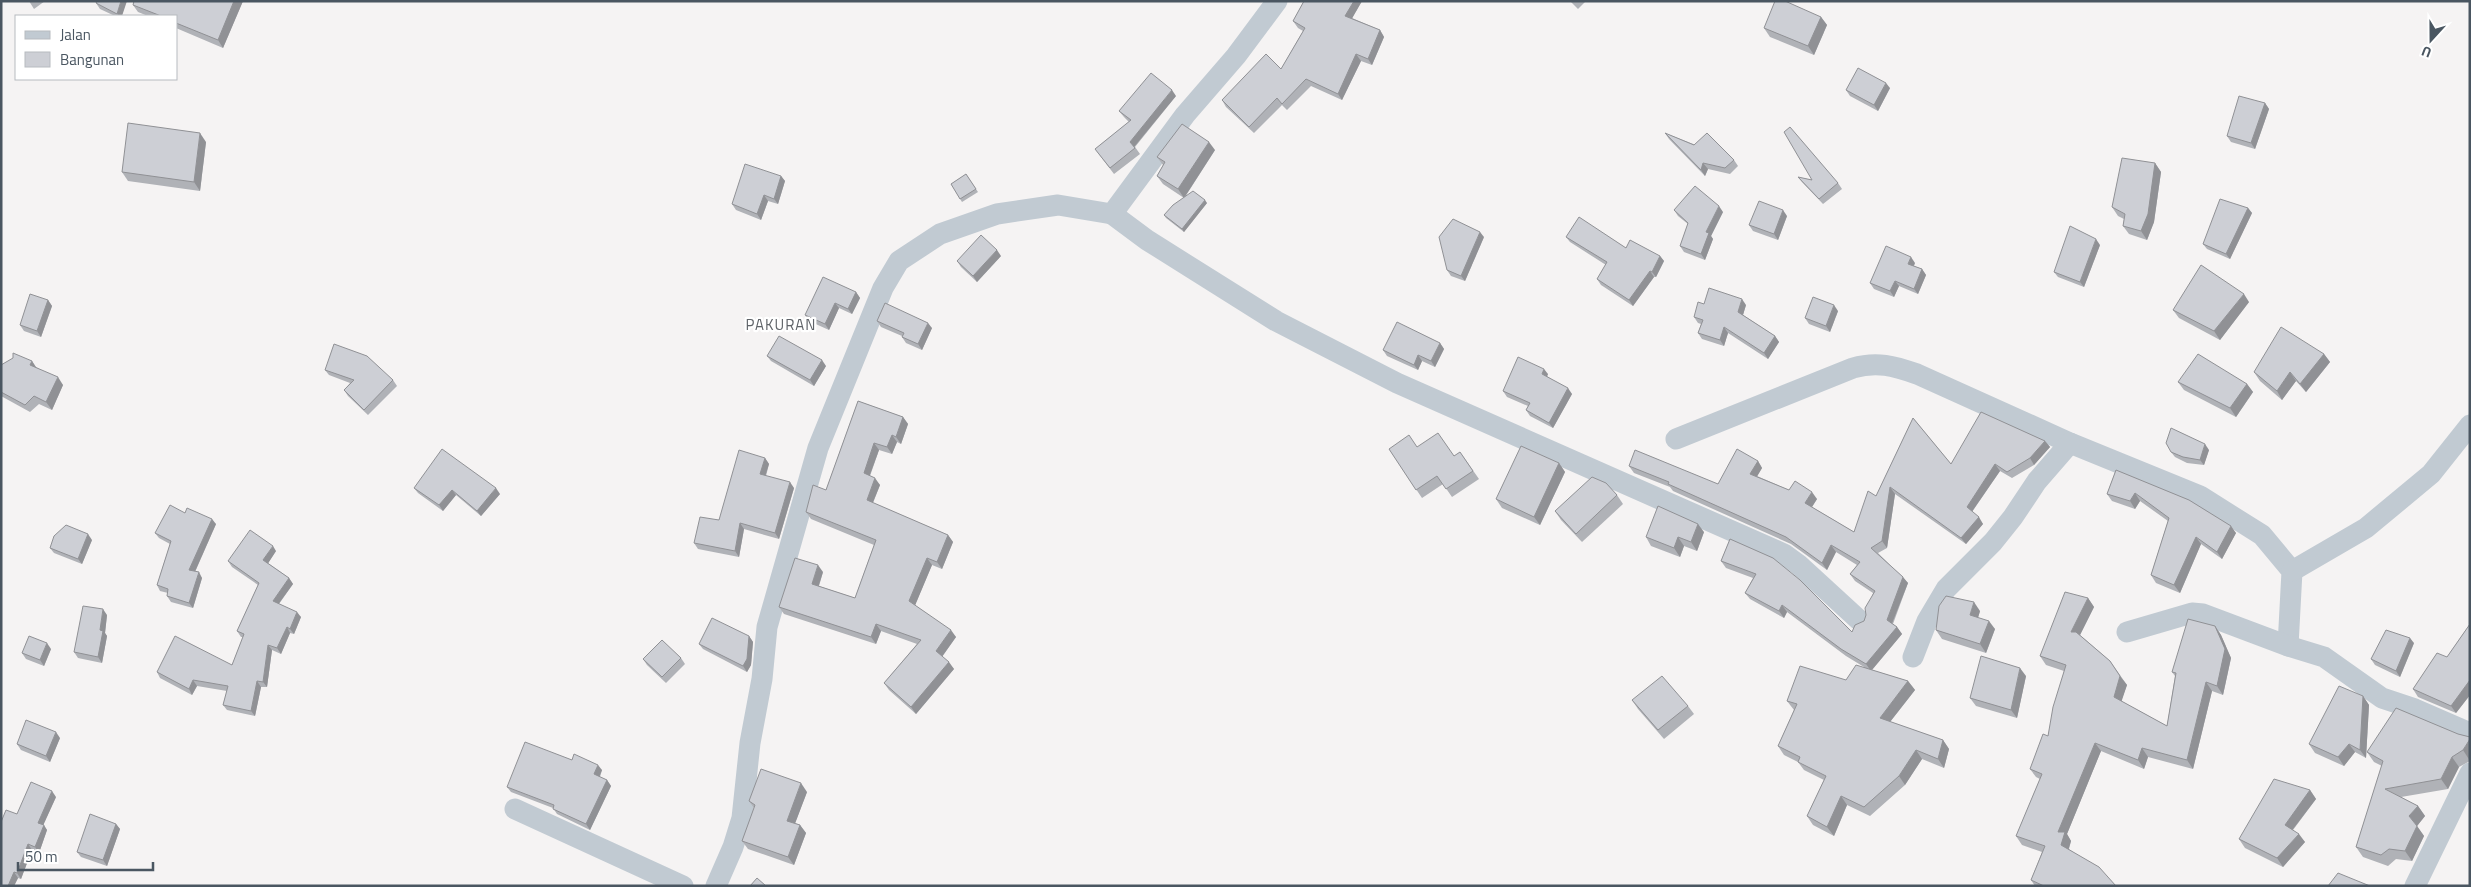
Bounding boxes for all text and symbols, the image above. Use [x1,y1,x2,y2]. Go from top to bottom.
legend [15,15,178,80]
north arrow [2406,15,2456,65]
text: Jalan [60,23,91,46]
text: U [2418,41,2434,64]
text: Bangunan [60,48,124,71]
district label: PAKURAN [746,313,816,336]
scale bar [18,840,152,872]
text: 50 m [25,845,58,868]

